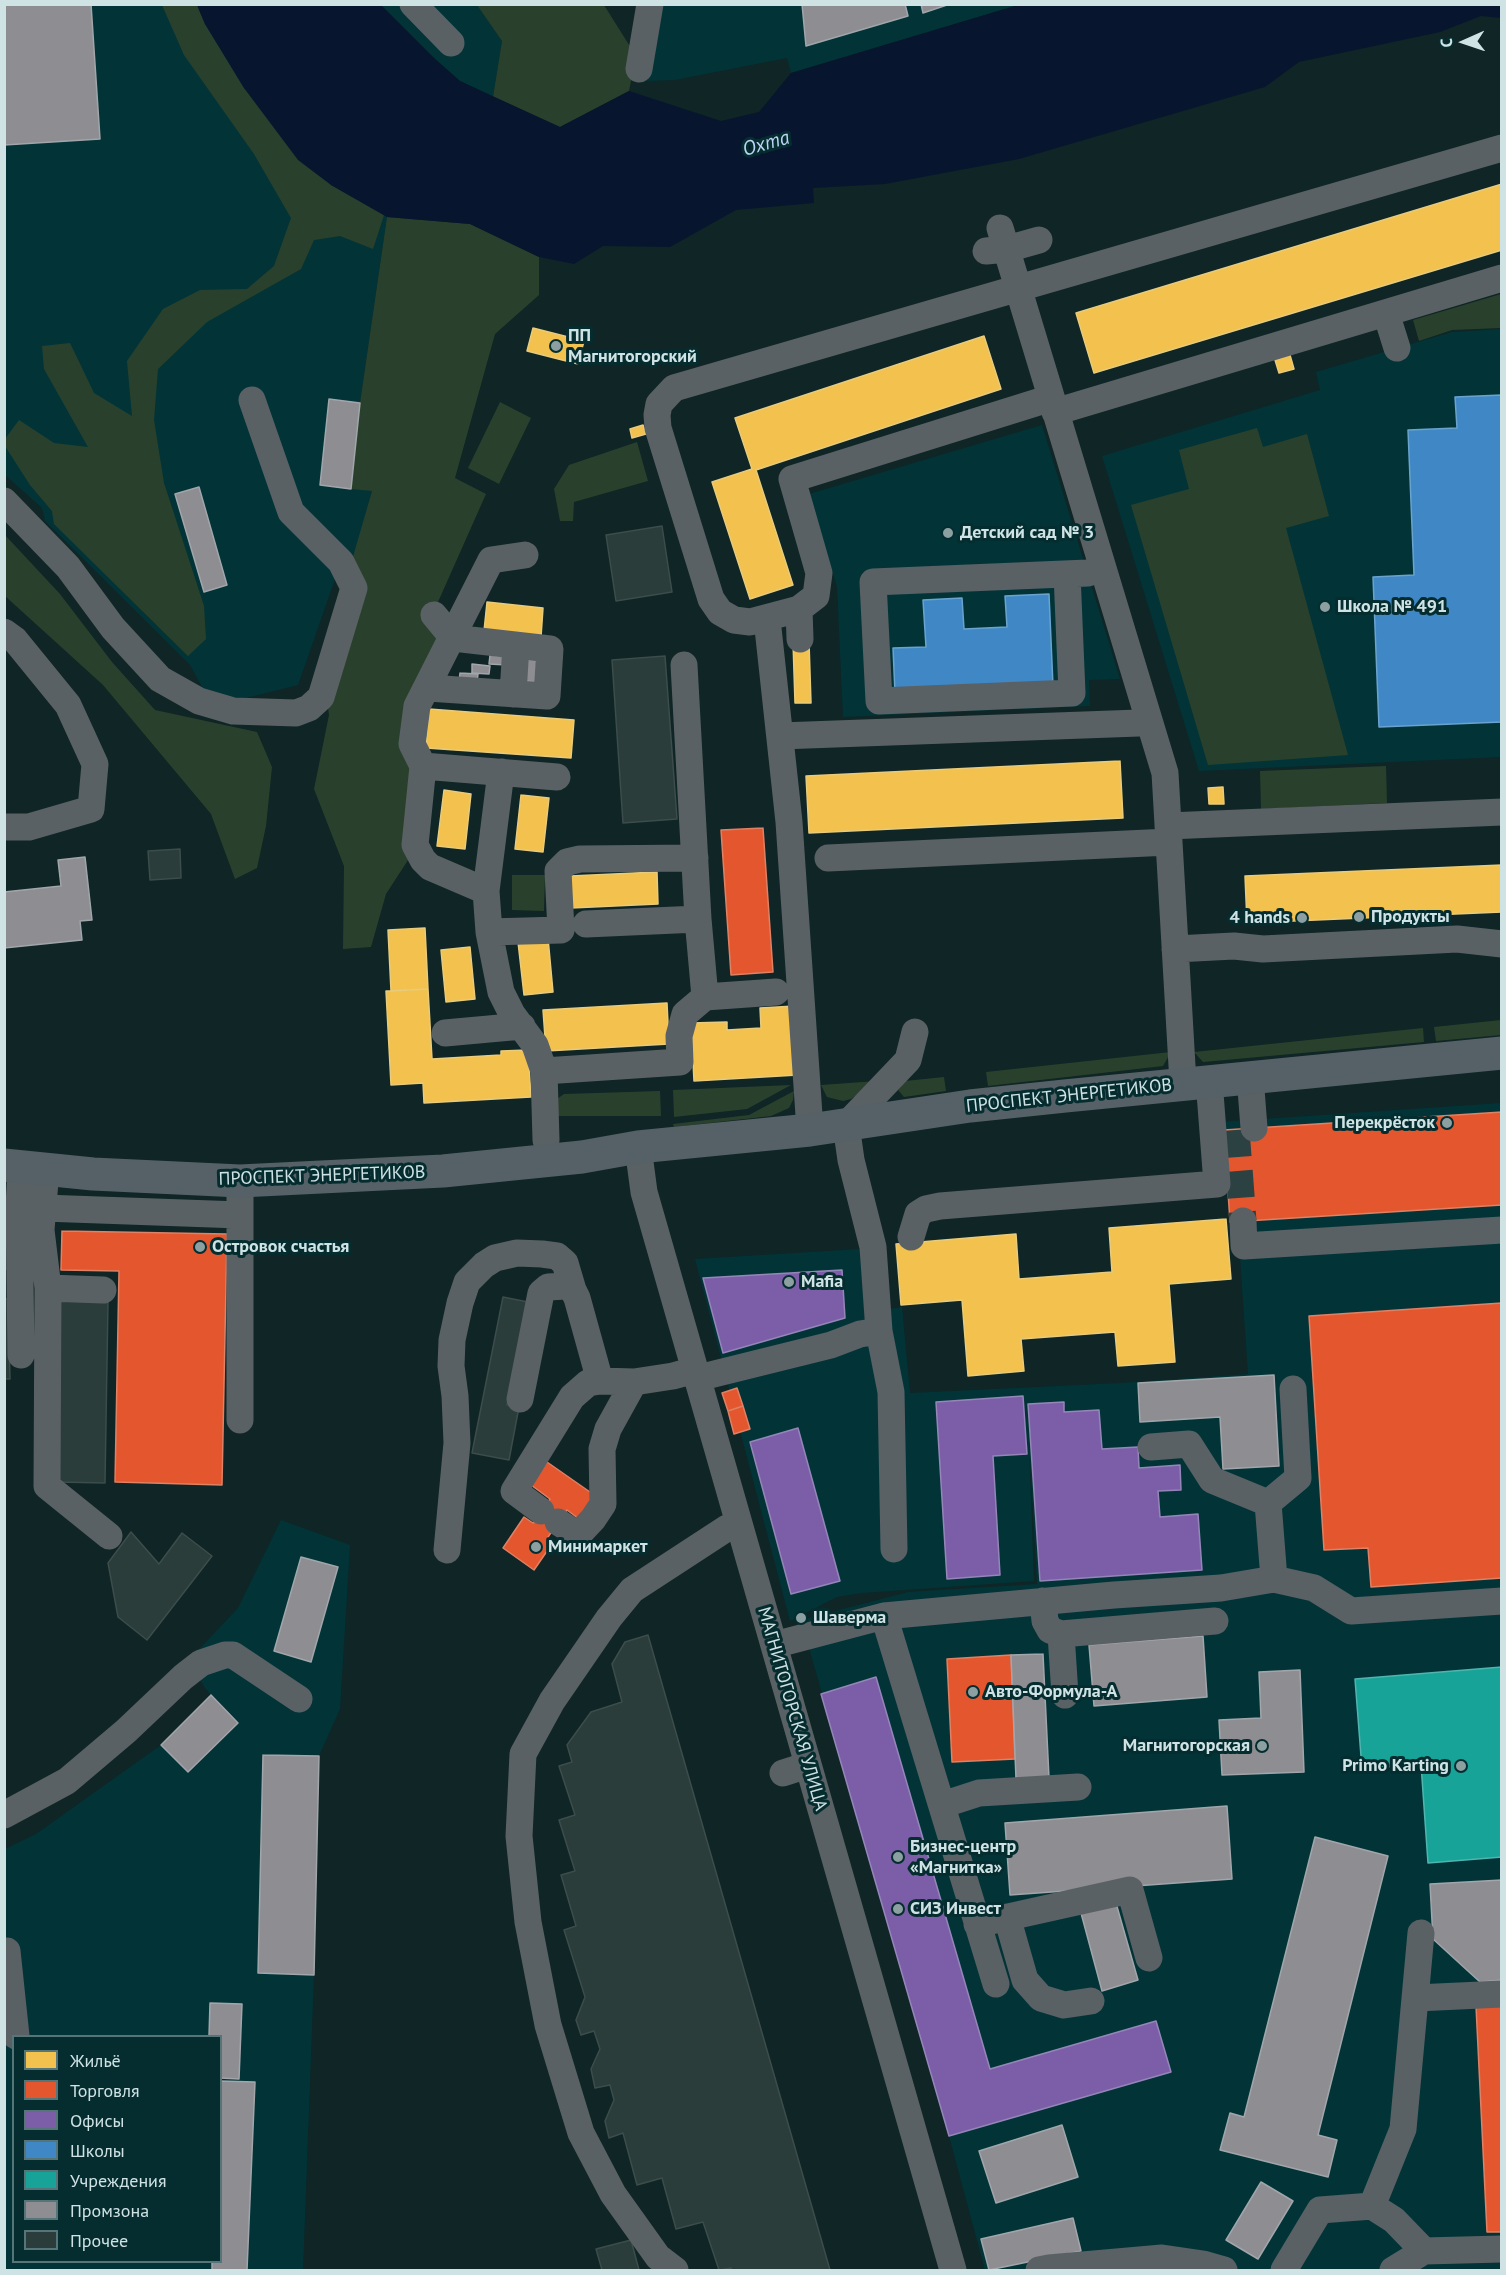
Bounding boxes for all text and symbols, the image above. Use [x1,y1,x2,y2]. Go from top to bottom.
north arrow [1434,12,1494,72]
text: С [1436,38,1456,48]
water label: Охта [740,126,792,162]
place label: ПП Магнитогорский [568,325,697,368]
marker: ПП Магнитогорский [549,339,563,353]
place label: Детский сад № 3 [960,522,1094,544]
marker: Детский сад № 3 [941,526,955,540]
place label: Школа № 491 [1337,596,1447,618]
marker: Школа № 491 [1318,600,1332,614]
place label: Продукты [1371,906,1450,928]
place label: 4 hands [1229,907,1290,929]
marker: Продукты [1352,910,1366,924]
marker: 4 hands [1295,911,1309,925]
street label: ПРОСПЕКТ ЭНЕРГЕТИКОВ [965,1074,1173,1118]
place label: Перекрёсток [1334,1112,1435,1134]
marker: Перекрёсток [1440,1116,1454,1130]
street label: ПРОСПЕКТ ЭНЕРГЕТИКОВ [218,1162,426,1190]
place label: Островок счастья [212,1236,349,1258]
marker: Островок счастья [193,1240,207,1254]
place label: Mafia [801,1271,843,1293]
marker: Mafia [782,1275,796,1289]
place label: Минимаркет [548,1536,648,1558]
marker: Минимаркет [529,1540,543,1554]
street label: МАГНИТОГОРСКАЯ УЛИЦА [753,1605,831,1813]
place label: Шаверма [813,1607,886,1629]
marker: Шаверма [794,1611,808,1625]
place label: Авто-Формула-А [985,1681,1117,1703]
marker: Авто-Формула-А [966,1685,980,1699]
place label: Магнитогорская [1123,1735,1250,1757]
marker: Магнитогорская [1255,1739,1269,1753]
place label: Primo Karting [1342,1755,1449,1777]
marker: Primo Karting [1454,1759,1468,1773]
place label: Бизнес-центр «Магнитка» [910,1836,1016,1878]
marker: Бизнес-центр «Магнитка» [891,1850,905,1864]
place label: СИЗ Инвест [910,1898,1001,1920]
marker: СИЗ Инвест [891,1902,905,1916]
legend [12,2035,222,2263]
text: Жильё [70,2049,121,2072]
text: Торговля [70,2079,140,2102]
text: Офисы [70,2109,124,2132]
text: Школы [70,2139,125,2162]
text: Учреждения [70,2169,167,2192]
text: Промзона [70,2199,149,2222]
text: Прочее [70,2229,128,2252]

